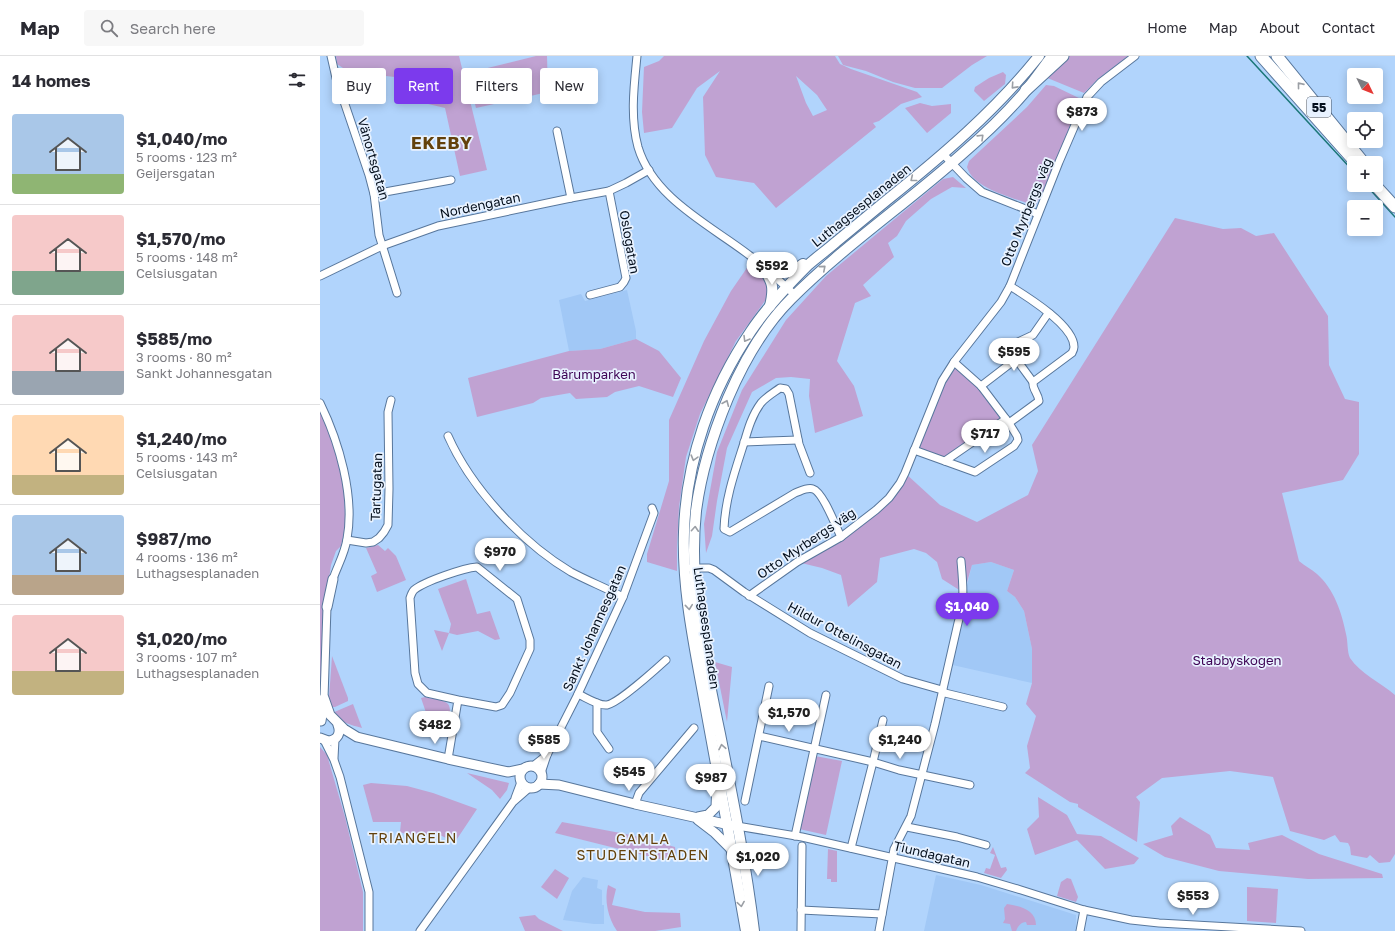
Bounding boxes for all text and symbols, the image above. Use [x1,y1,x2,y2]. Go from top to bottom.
search box [84,10,364,46]
text: Map [20,16,60,39]
icon: search [98,17,120,39]
text: Search here [130,19,216,37]
text: Home [1147,19,1187,36]
text: Map [1209,19,1237,36]
text: About [1259,19,1300,36]
text: Contact [1322,19,1375,36]
chip: Buy [332,68,386,104]
chip: Rent [394,68,453,104]
chip: Filters [461,68,532,104]
chip: New [540,68,598,104]
north arrow [1347,68,1383,104]
map controls [1347,68,1383,236]
icon: filters [286,69,308,91]
text: 14 homes [12,70,91,91]
one-way arrow [1011,81,1019,89]
one-way arrow [1298,82,1305,89]
road number: 55 [1307,97,1331,117]
pin: $873 [1058,98,1106,132]
text: $873 [1066,103,1098,119]
button: locate [1347,112,1383,148]
street label: Vänortsgatan [355,116,393,202]
text: $1,040/mo [136,128,228,149]
icon: home [44,130,92,178]
district label: EKEBY [411,132,473,153]
one-way arrow [976,134,984,142]
text: 5 rooms · 123 m² [136,149,237,165]
street label: Otto Myrbergs väg [997,155,1055,269]
button: + [1347,156,1383,192]
street label: Luthagsesplanaden [808,160,914,250]
text: Geijersgatan [136,165,215,181]
one-way arrow [911,175,918,182]
street label: Nordengatan [438,189,522,221]
button: − [1347,200,1383,236]
street label: Oslogatan [617,209,643,275]
text: $1,570/mo [136,228,226,249]
icon: home [44,231,92,279]
text: 5 rooms · 148 m² [136,249,238,265]
pin: $592 [748,252,796,286]
text: $592 [756,257,788,273]
text: Celsiusgatan [136,265,217,281]
one-way arrow [818,266,826,273]
text: $585/mo [136,328,212,349]
icon: home [44,331,92,379]
one-way arrow [743,335,751,342]
pin: $595 [990,338,1038,372]
text: $595 [998,343,1030,359]
text: 3 rooms · 80 m² [136,349,232,365]
text: Sankt Johannesgatan [136,365,272,381]
park label: Bärumparken [552,366,636,382]
one-way arrow [721,400,729,408]
pin: $717 [961,420,1009,454]
text: $717 [970,425,1000,441]
text: $1,240/mo [136,428,227,449]
icon: home [44,431,92,479]
text: 5 rooms · 143 m² [136,449,237,465]
street label: Tartugatan [367,453,385,521]
one-way arrow [690,454,699,461]
text: Celsiusgatan [136,465,217,481]
street label: Otto Myrbergs väg [754,504,858,582]
one-way arrow [691,526,700,532]
text: $987/mo [136,528,212,549]
icon: home [44,531,92,579]
pin: $970 [476,538,524,572]
text: $970 [484,543,516,559]
text: 4 rooms · 136 m² [136,549,238,565]
street label: Sankt Johannesgatan [559,563,629,693]
text: Luthagsesplanaden [136,565,259,581]
street label: Luthagsesplanaden [691,566,723,690]
pin: $1,040 [934,593,1000,627]
street label: Hildur Ottelinsgatan [785,598,905,672]
text: $1,040 [945,598,989,614]
one-way arrow [684,604,693,610]
text: $1,020/mo [136,628,227,649]
icon: home [44,631,92,679]
text: 3 rooms · 107 m² [136,649,237,665]
park label: Stabbyskogen [1193,652,1281,668]
text: Luthagsesplanaden [136,665,259,681]
pin: $1,570 [756,699,822,733]
text: $1,570 [767,704,811,720]
pin: $482 [411,711,459,745]
text: $482 [418,716,452,732]
pin: $585 [520,726,568,760]
pin: $1,240 [867,726,933,760]
text: $585 [528,731,560,747]
text: $1,240 [878,731,922,747]
one-way arrow [719,744,727,750]
pin: $545 [605,758,653,792]
text: $545 [613,763,645,779]
pin: $987 [687,764,735,798]
text: $987 [695,769,727,785]
district label: TRIANGELN [369,829,457,846]
district label: GAMLA STUDENTSTADEN [577,830,709,863]
street label: Tiundagatan [892,837,972,871]
pin: $1,020 [725,843,791,877]
text: $1,020 [736,848,780,864]
pin: $553 [1169,882,1217,916]
text: $553 [1177,887,1209,903]
one-way arrow [736,901,745,907]

